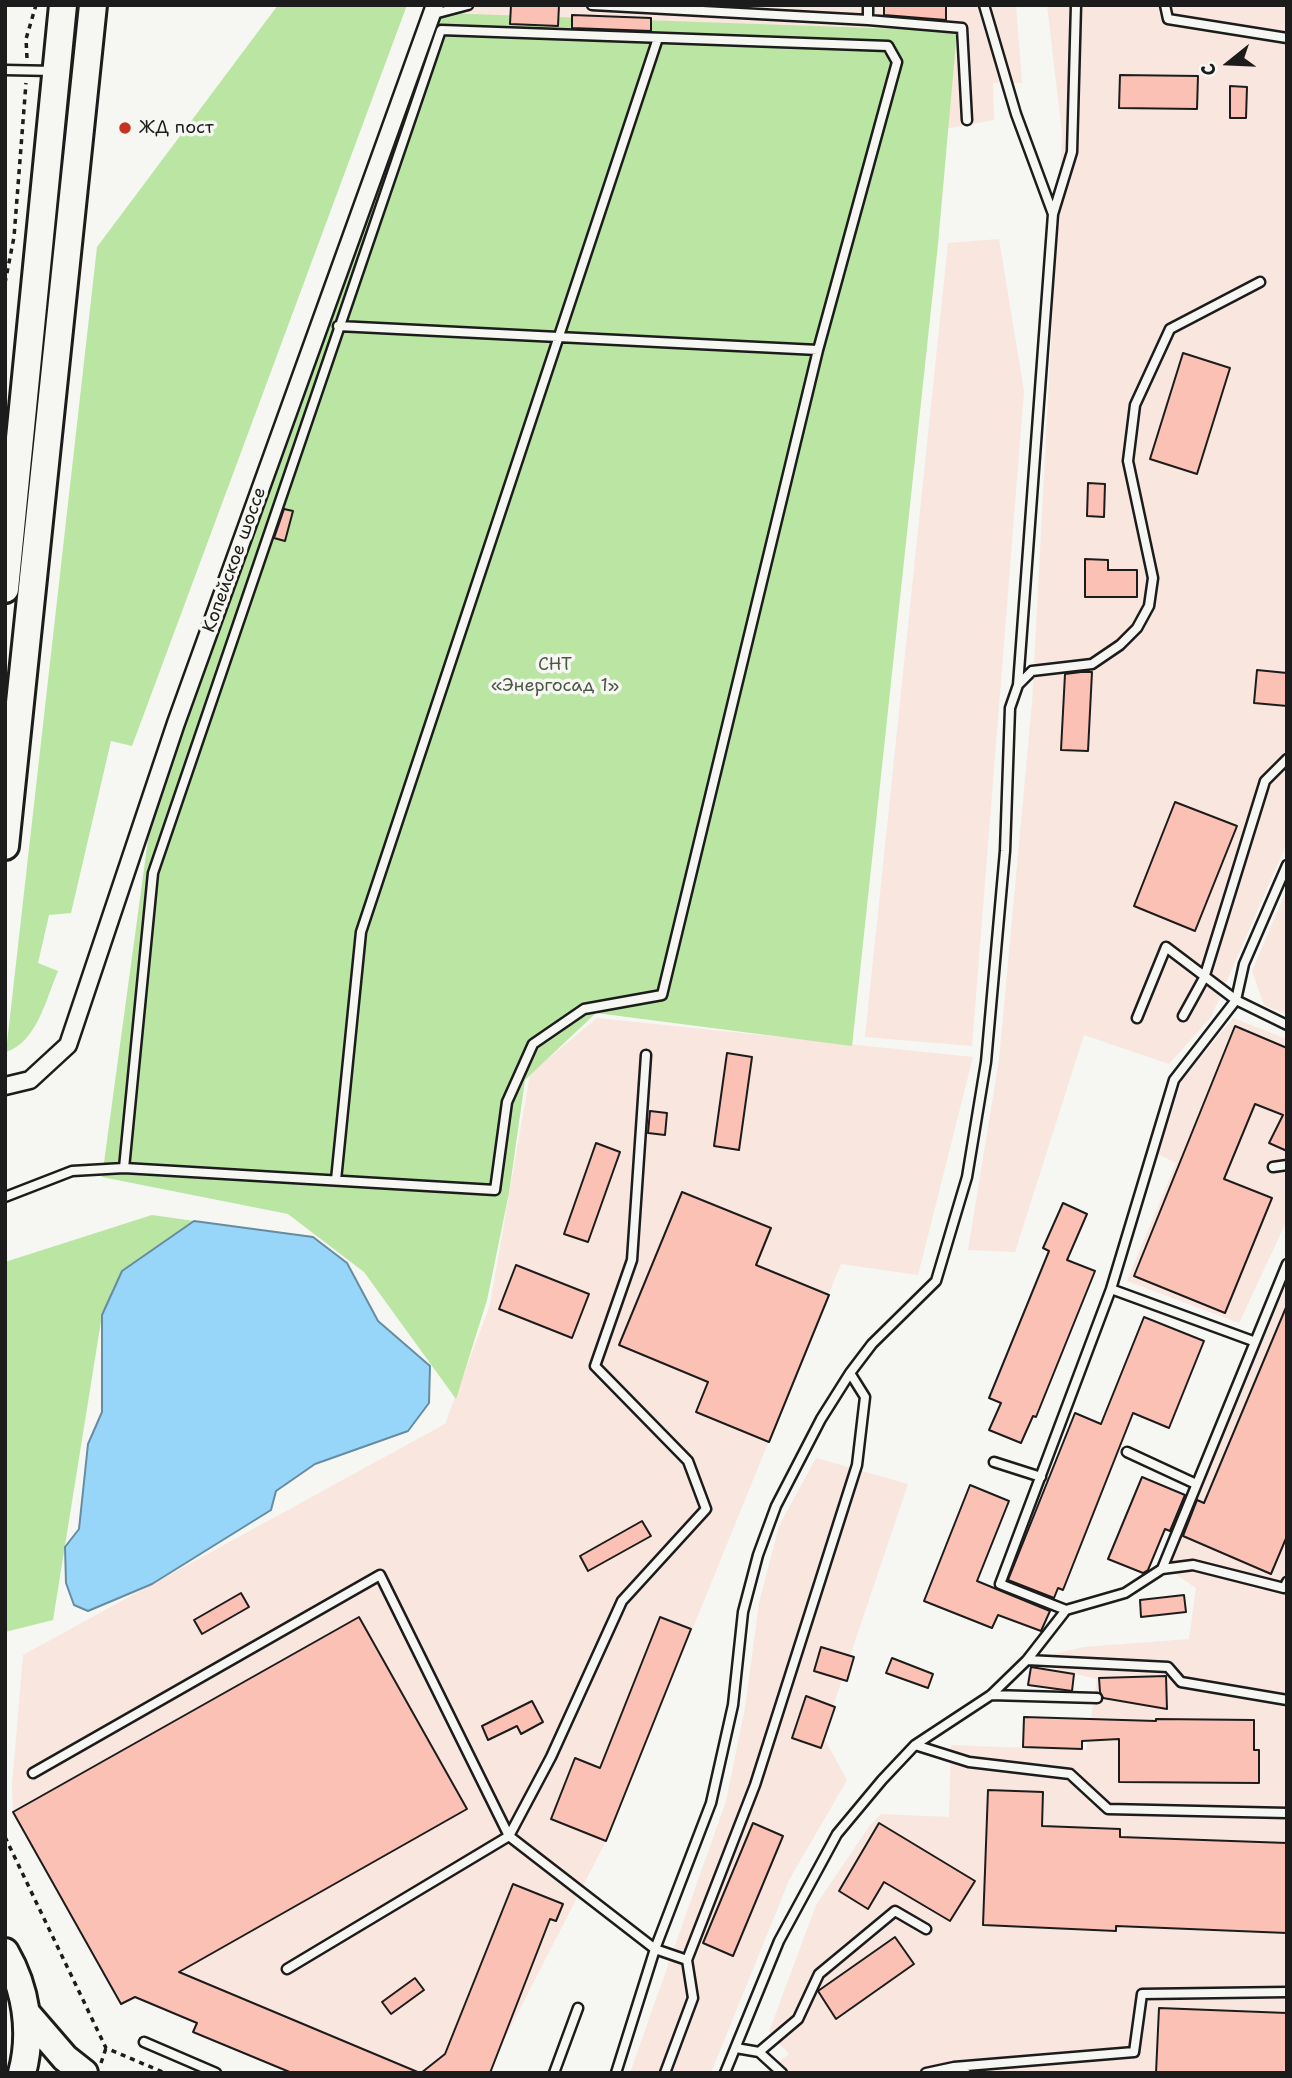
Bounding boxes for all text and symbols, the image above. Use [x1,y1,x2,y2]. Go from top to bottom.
north arrow [1194,28,1264,98]
text: С [1195,60,1222,79]
place label: ЖД пост [139,117,214,139]
marker: ЖД пост [117,120,133,136]
street label: Копейское шоссе [199,484,271,636]
park label: СНТ «Энергосад 1» [491,654,619,696]

